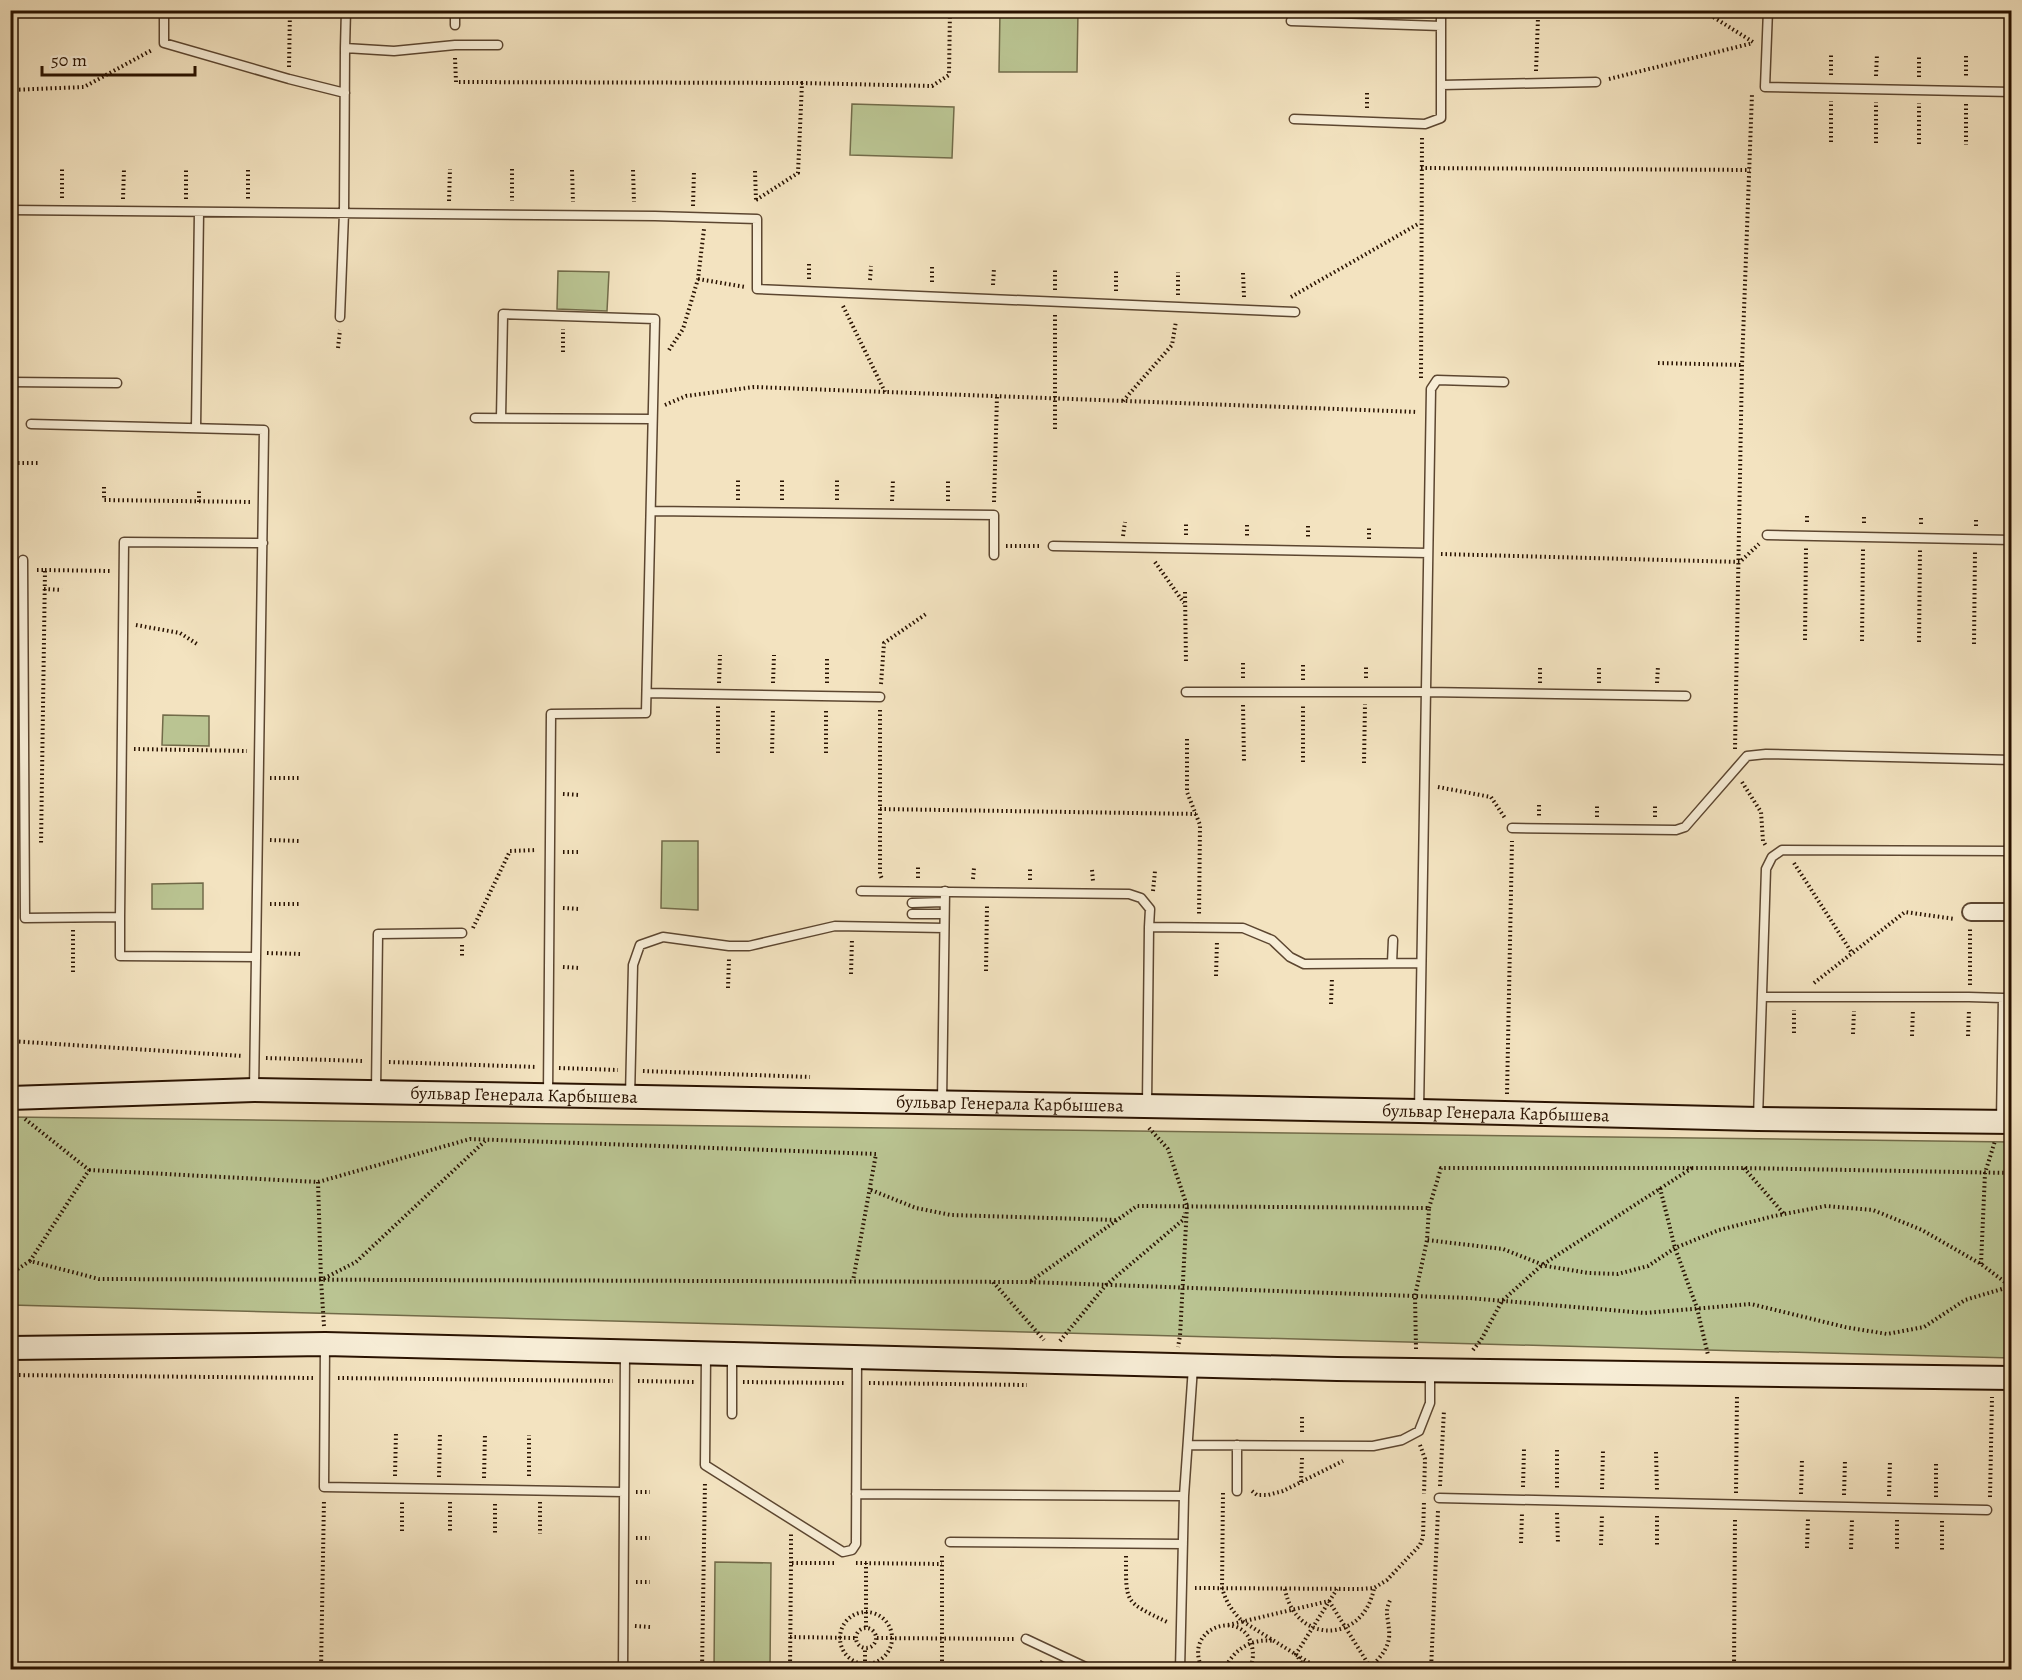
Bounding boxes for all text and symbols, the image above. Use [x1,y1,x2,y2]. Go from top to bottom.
scale bar [42,39,195,77]
text: 50 m [51,48,87,72]
street label: бульвар Генерала Карбышева [410,1081,639,1109]
street label: бульвар Генерала Карбышева [896,1090,1124,1118]
street label: бульвар Генерала Карбышева [1382,1098,1610,1128]

